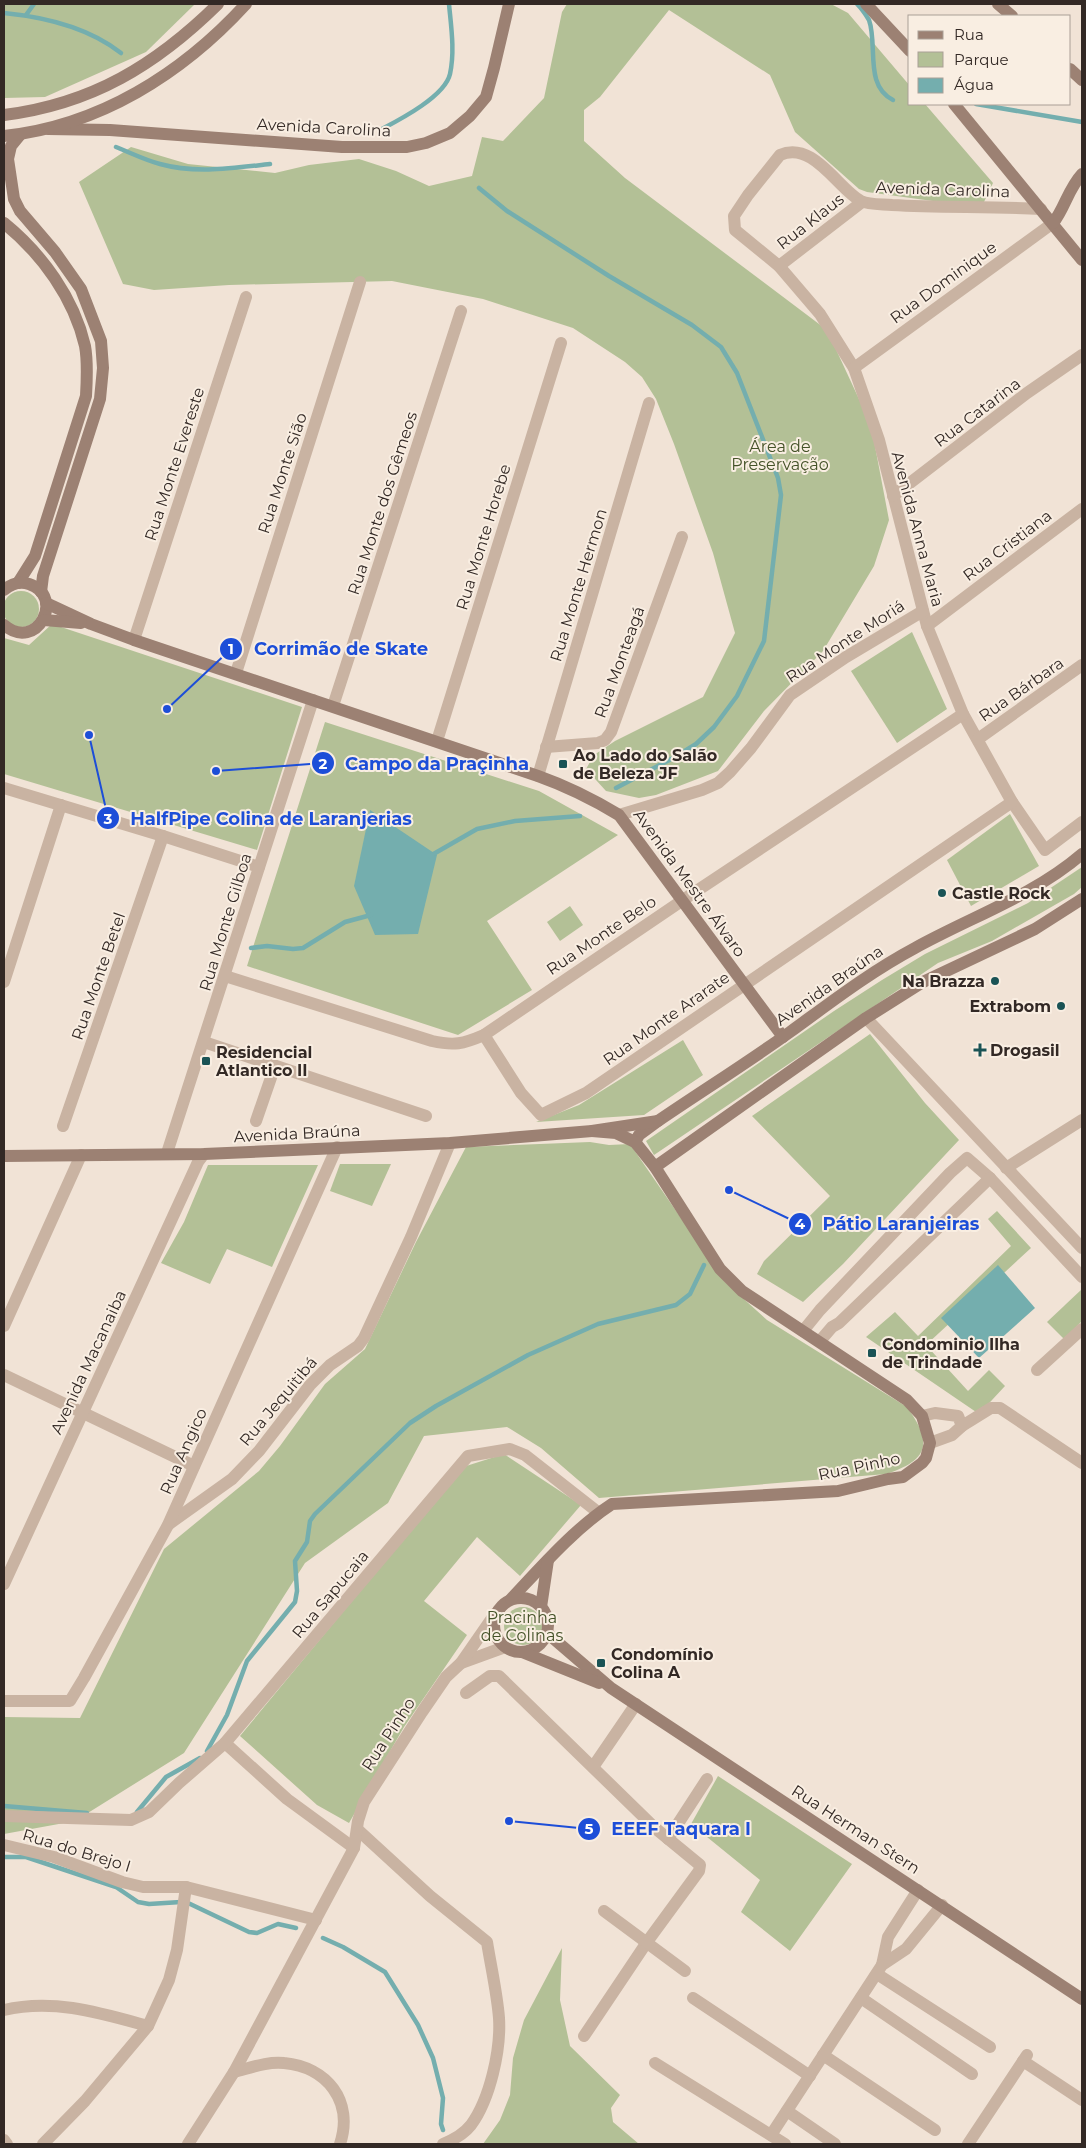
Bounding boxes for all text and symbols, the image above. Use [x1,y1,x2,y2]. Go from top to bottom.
legend [908,15,1071,105]
text: Rua [954,25,984,44]
text: Parque [954,50,1009,69]
text: Água [954,75,994,94]
street label: Avenida Carolina [256,114,392,141]
street label: Avenida Carolina [875,178,1011,201]
street label: Rua Klaus [773,189,848,253]
street label: Rua Dominique [886,237,1000,327]
street label: Rua Catarina [930,374,1024,451]
street label: Rua Monte Evereste [141,385,208,543]
street label: Rua Monte dos Gêmeos [344,409,421,597]
street label: Rua Monte Sião [254,410,311,536]
park label: Área de Preservação [731,437,829,474]
street label: Avenida Anna Maria [888,449,947,609]
street label: Rua Monte Horebe [452,462,515,612]
street label: Rua Monte Hermon [546,506,611,664]
street label: Rua Cristiana [959,506,1055,585]
street label: Rua Monte Moriá [782,596,908,687]
street label: Rua Monteagá [590,604,648,721]
callout: Corrimão de Skate [219,632,438,665]
text: Corrimão de Skate [254,638,428,660]
text: 1 [228,639,234,658]
street label: Rua Bárbara [975,653,1067,726]
place label: Ao Lado do Salão de Beleza JF [572,746,717,783]
callout: Campo da Praçinha [310,747,539,780]
text: Campo da Praçinha [345,753,529,775]
text: 2 [319,754,328,773]
marker: Ao Lado do Salão de Beleza JF [557,758,569,770]
callout: HalfPipe Colina de Laranjerias [95,802,422,835]
street label: Avenida Mestre Álvaro [630,806,750,961]
text: HalfPipe Colina de Laranjerias [130,808,412,830]
text: 3 [103,809,113,828]
street label: Rua Monte Gilboa [195,851,256,993]
place label: Castle Rock [952,884,1051,903]
marker: Castle Rock [936,887,948,899]
street label: Rua Monte Belo [543,892,660,979]
street label: Rua Monte Betel [68,910,129,1043]
street label: Avenida Braúna [772,941,887,1030]
street label: Rua Monte Ararate [599,968,733,1069]
place label: Na Brazza [902,972,985,991]
marker: Na Brazza [989,975,1001,987]
place label: Extrabom [969,997,1051,1016]
marker: Extrabom [1055,1000,1067,1012]
place label: Drogasil [990,1041,1060,1060]
place label: Residencial Atlantico II [215,1043,312,1080]
marker: Drogasil [974,1044,986,1056]
marker: Residencial Atlantico II [200,1055,212,1067]
street label: Avenida Braúna [233,1121,361,1146]
callout: Pátio Laranjeiras [787,1208,989,1241]
text: Pátio Laranjeiras [823,1213,980,1235]
text: 4 [795,1214,806,1233]
street label: Avenida Macanaiba [47,1287,130,1437]
place label: Condominio Ilha de Trindade [882,1335,1020,1372]
marker: Condominio Ilha de Trindade [866,1347,878,1359]
street label: Rua Jequitibá [236,1353,321,1450]
street label: Rua Angico [156,1405,211,1497]
street label: Rua Pinho [816,1449,902,1484]
street label: Rua Sapucaia [288,1546,373,1642]
park label: Pracinha de Colinas [481,1608,563,1645]
place label: Condomínio Colina A [611,1645,713,1682]
marker: Condomínio Colina A [595,1657,607,1669]
street label: Rua Pinho [358,1694,419,1774]
street label: Rua Herman Stern [788,1781,923,1878]
callout: EEEF Taquara I [576,1812,761,1845]
text: EEEF Taquara I [611,1818,751,1840]
text: 5 [585,1819,594,1838]
street label: Rua do Brejo I [20,1825,133,1876]

